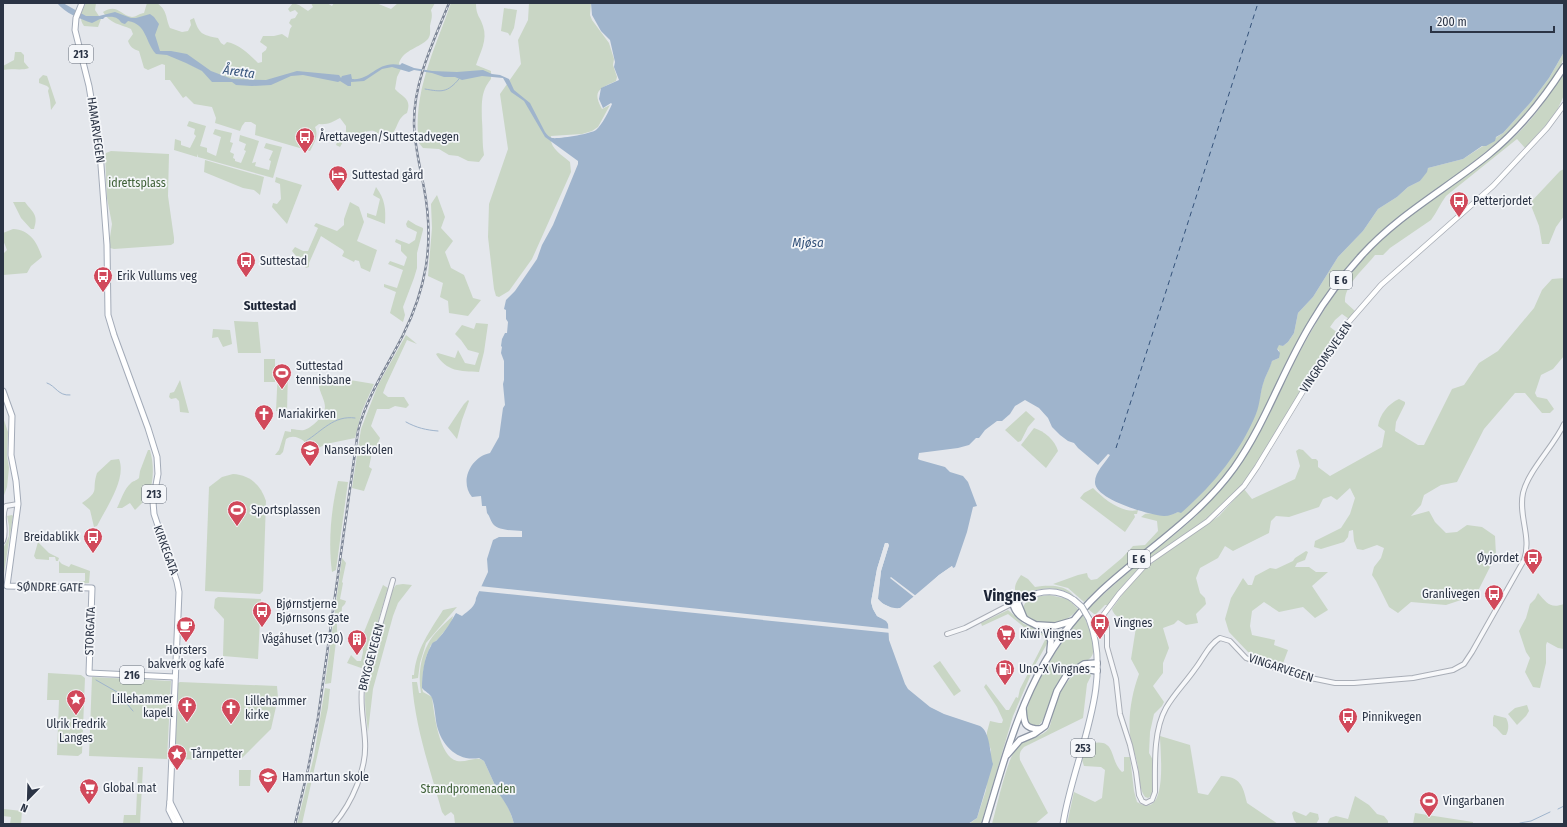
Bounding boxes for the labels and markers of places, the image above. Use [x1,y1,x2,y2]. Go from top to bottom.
bus stop icon: Årettavegen/Suttestadvegen [294,126,316,154]
place label: Årettavegen/Suttestadvegen [319,128,459,144]
hotel icon: Suttestad gård [327,164,349,192]
place label: Suttestad gård [352,168,424,182]
bus stop icon: Petterjordet [1448,190,1470,218]
place label: Petterjordet [1473,194,1532,208]
bus stop icon: Suttestad [235,250,257,278]
place label: Suttestad [260,254,307,268]
bus stop icon: Erik Vullums veg [92,265,114,293]
place label: Erik Vullums veg [117,269,197,283]
place label: Suttestad tennisbane [296,359,351,387]
sports icon: Suttestad tennisbane [271,362,293,390]
church icon: Mariakirken [253,403,275,431]
place label: Mariakirken [278,407,336,421]
school or university icon: Nansenskolen [299,439,321,467]
place label: Nansenskolen [324,443,393,457]
sports icon: Sportsplassen [226,499,248,527]
place label: Sportsplassen [251,503,321,517]
bus stop icon: Breidablikk [82,526,104,554]
place label: Breidablikk [24,530,79,544]
bus stop icon: Øyjordet [1522,547,1544,575]
place label: Øyjordet [1477,551,1519,565]
bus stop icon: Granlivegen [1483,583,1505,611]
place label: Granlivegen [1422,587,1480,601]
place label: Bjørnstjerne Bjørnsons gate [276,597,349,625]
bus stop icon: Bjørnstjerne Bjørnsons gate [251,600,273,628]
bus stop icon: Vingnes [1089,612,1111,640]
cafe icon: Horsters bakverk og kafé [175,615,197,643]
place label: Vingnes [1114,616,1152,630]
supermarket icon: Kiwi Vingnes [995,623,1017,651]
place label: Kiwi Vingnes [1020,627,1082,641]
building icon: Vågåhuset (1730) [346,628,368,656]
place label: Vågåhuset (1730) [262,632,343,646]
place label: Horsters bakverk og kafé [147,643,225,671]
fuel station icon: Uno-X Vingnes [994,658,1016,686]
place label: Uno-X Vingnes [1019,662,1090,676]
place icon: Ulrik Fredrik Langes [65,688,87,716]
place label: Lillehammer kapell [112,692,174,720]
place label: Lillehammer kirke [245,694,307,722]
church icon: Lillehammer kapell [176,695,198,723]
church icon: Lillehammer kirke [220,697,242,725]
bus stop icon: Pinnikvegen [1337,706,1359,734]
place label: Pinnikvegen [1362,710,1422,724]
place label: Ulrik Fredrik Langes [46,717,106,745]
place icon: Tårnpetter [166,743,188,771]
place label: Tårnpetter [191,747,243,761]
school or university icon: Hammartun skole [257,766,279,794]
place label: Hammartun skole [282,770,369,784]
supermarket icon: Global mat [78,777,100,805]
place label: Global mat [103,781,156,795]
sports icon: Vingarbanen [1418,790,1440,818]
place label: Vingarbanen [1443,794,1505,808]

